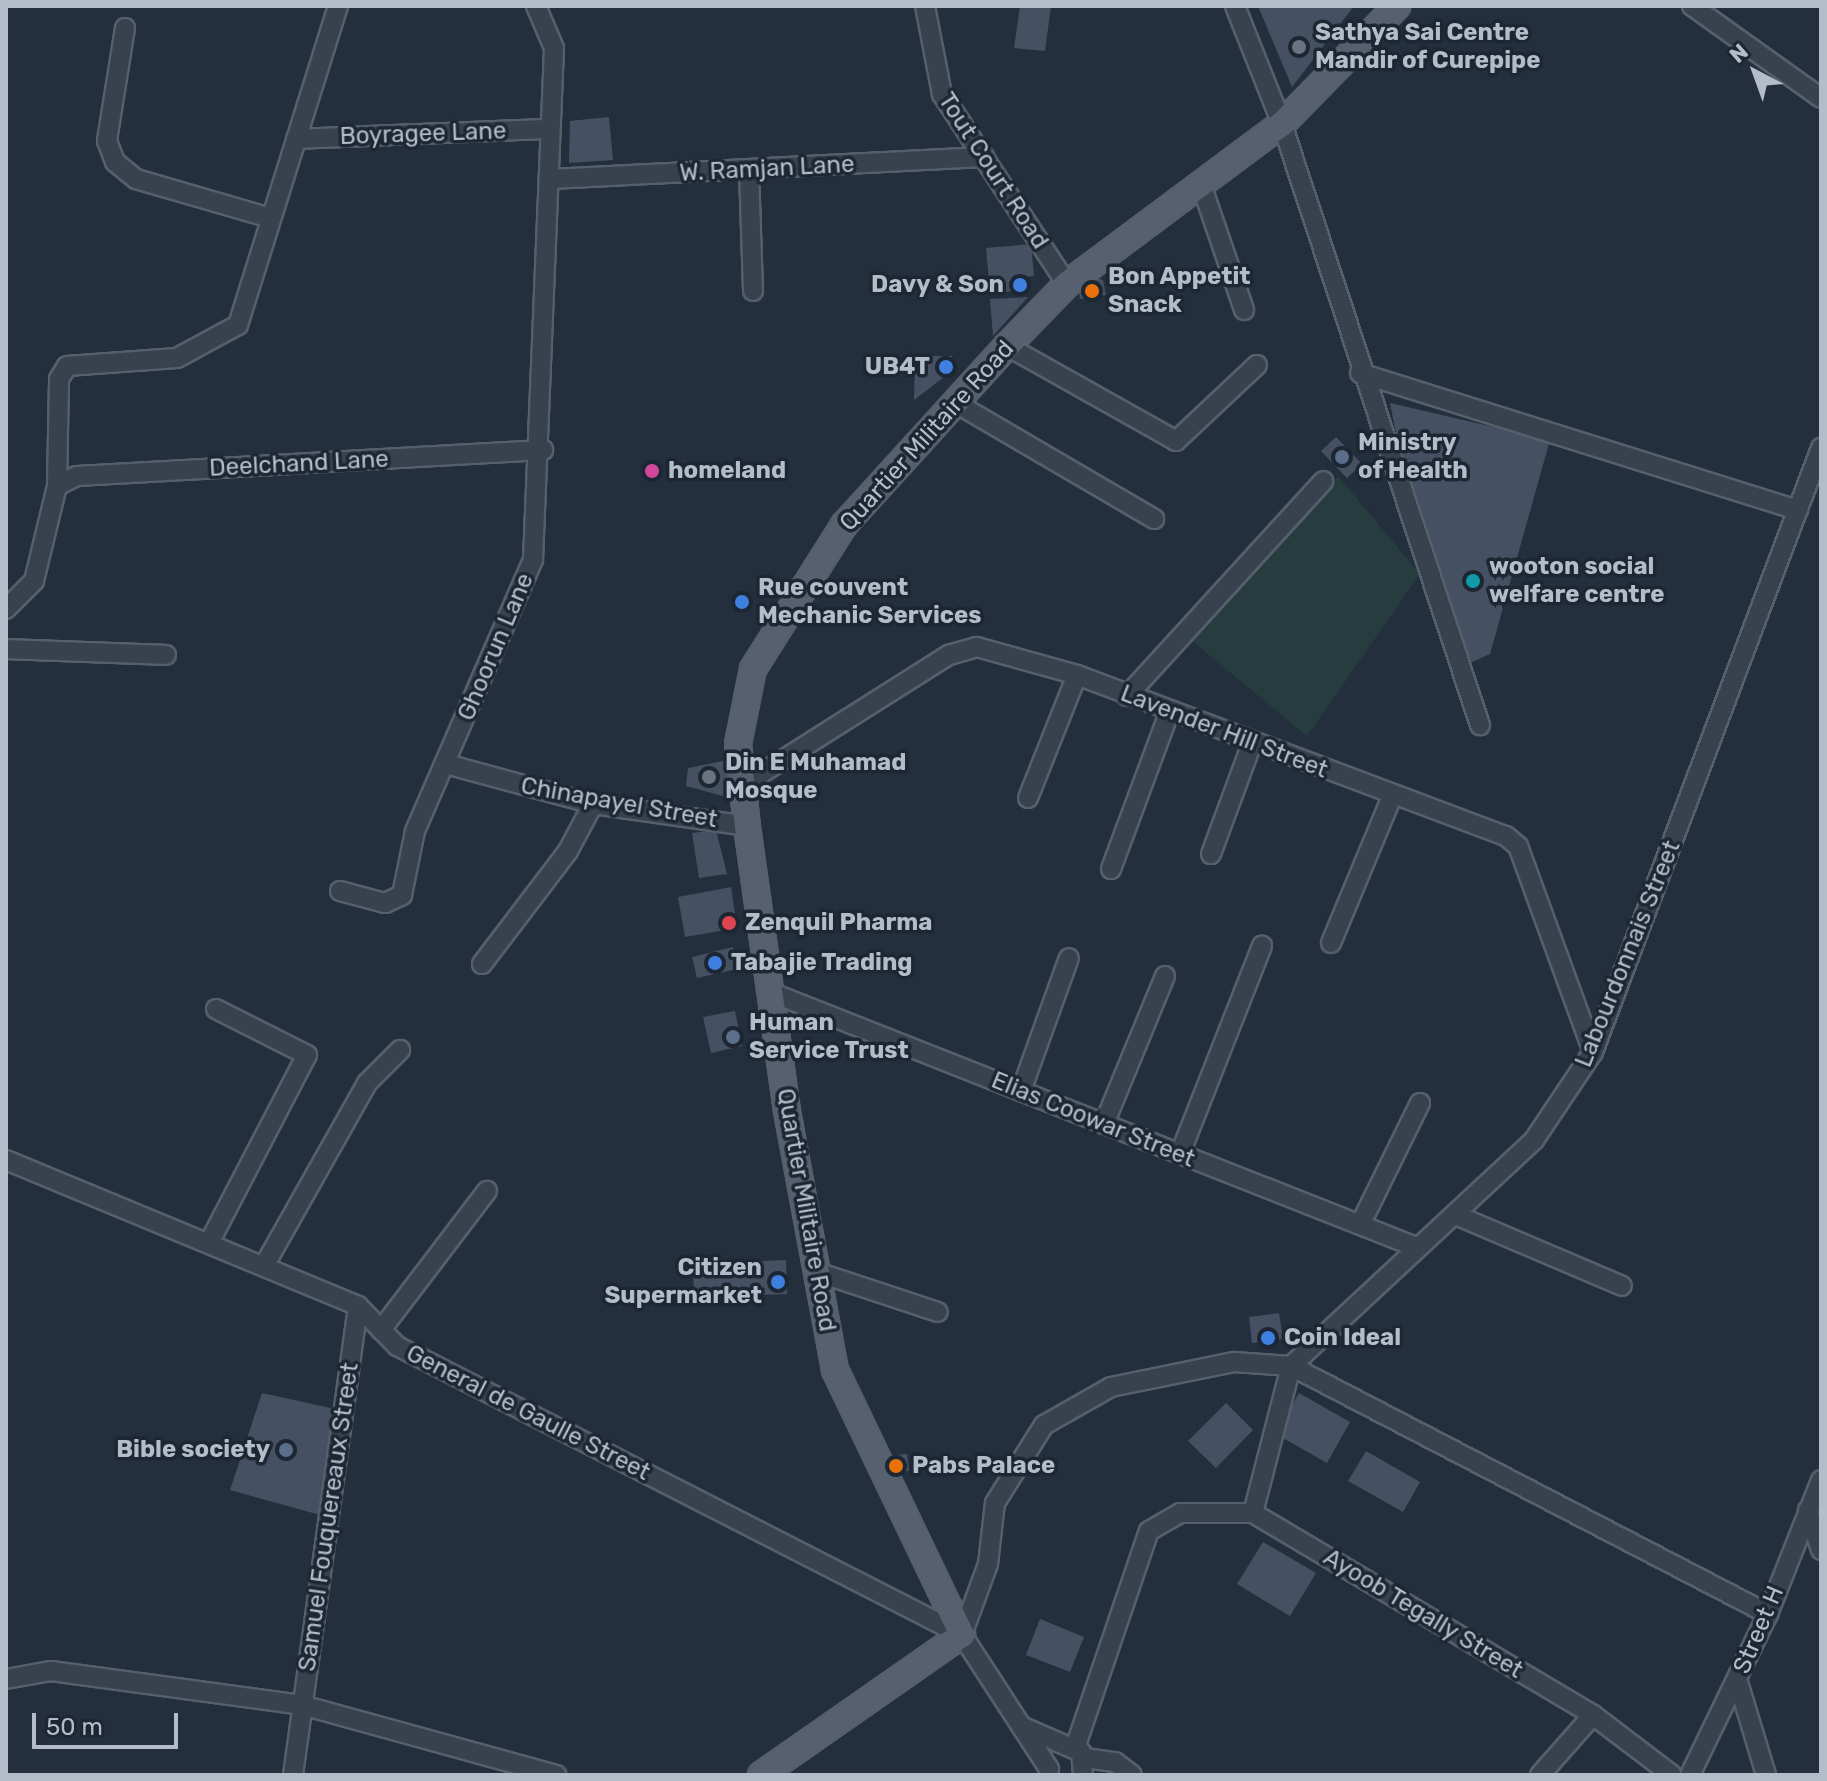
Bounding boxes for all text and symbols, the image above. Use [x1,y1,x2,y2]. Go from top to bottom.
place label: Sathya Sai Centre Mandir of Curepipe [1315,19,1541,75]
north arrow [1715,32,1795,112]
marker: Sathya Sai Centre Mandir of Curepipe [1290,38,1308,56]
text: N [1724,38,1754,69]
street label: Tout Court Road [932,87,1054,255]
street label: Boyragee Lane [339,117,507,151]
street label: W. Ramjan Lane [679,150,855,188]
place label: Bon Appetit Snack [1108,263,1251,319]
place label: Davy & Son [870,271,1004,299]
marker: Davy & Son [1011,276,1029,294]
marker: Bon Appetit Snack [1083,282,1101,300]
street label: Quartier Militaire Road [834,335,1020,537]
place label: UB4T [865,353,930,381]
marker: UB4T [937,358,955,376]
place label: Ministry of Health [1358,429,1468,485]
street label: Deelchand Lane [208,445,390,483]
marker: Ministry of Health [1333,448,1351,466]
place label: homeland [668,457,786,485]
marker: homeland [643,462,661,480]
place label: wooton social welfare centre [1489,553,1665,609]
street label: Ghoorun Lane [452,569,540,725]
marker: wooton social welfare centre [1464,572,1482,590]
place label: Rue couvent Mechanic Services [758,574,982,630]
marker: Rue couvent Mechanic Services [733,593,751,611]
street label: Lavender Hill Street [1116,679,1332,785]
place label: Din E Muhamad Mosque [725,749,906,805]
marker: Din E Muhamad Mosque [700,768,718,786]
street label: Chinapayel Street [519,772,719,834]
street label: Labourdonnais Street [1569,836,1687,1072]
place label: Zenquil Pharma [745,909,933,937]
marker: Zenquil Pharma [720,914,738,932]
place label: Tabajie Trading [731,949,913,977]
marker: Tabajie Trading [706,954,724,972]
place label: Human Service Trust [749,1009,909,1065]
marker: Human Service Trust [724,1028,742,1046]
street label: Elias Coowar Street [987,1066,1199,1174]
street label: Quartier Militaire Road [770,1086,842,1334]
place label: Citizen Supermarket [604,1254,762,1310]
marker: Citizen Supermarket [769,1273,787,1291]
place label: Coin Ideal [1284,1324,1401,1352]
marker: Coin Ideal [1259,1329,1277,1347]
street label: General de Gaulle Street [401,1339,655,1487]
street label: Samuel Fouquereaux Street [293,1361,365,1673]
place label: Bible society [116,1436,270,1464]
marker: Bible society [277,1441,295,1459]
place label: Pabs Palace [912,1452,1055,1480]
marker: Pabs Palace [887,1457,905,1475]
street label: Ayoob Tegally Street [1318,1543,1528,1685]
street label: Street H [1728,1582,1790,1678]
scale bar [36,1697,182,1747]
text: 50 m [46,1713,103,1741]

